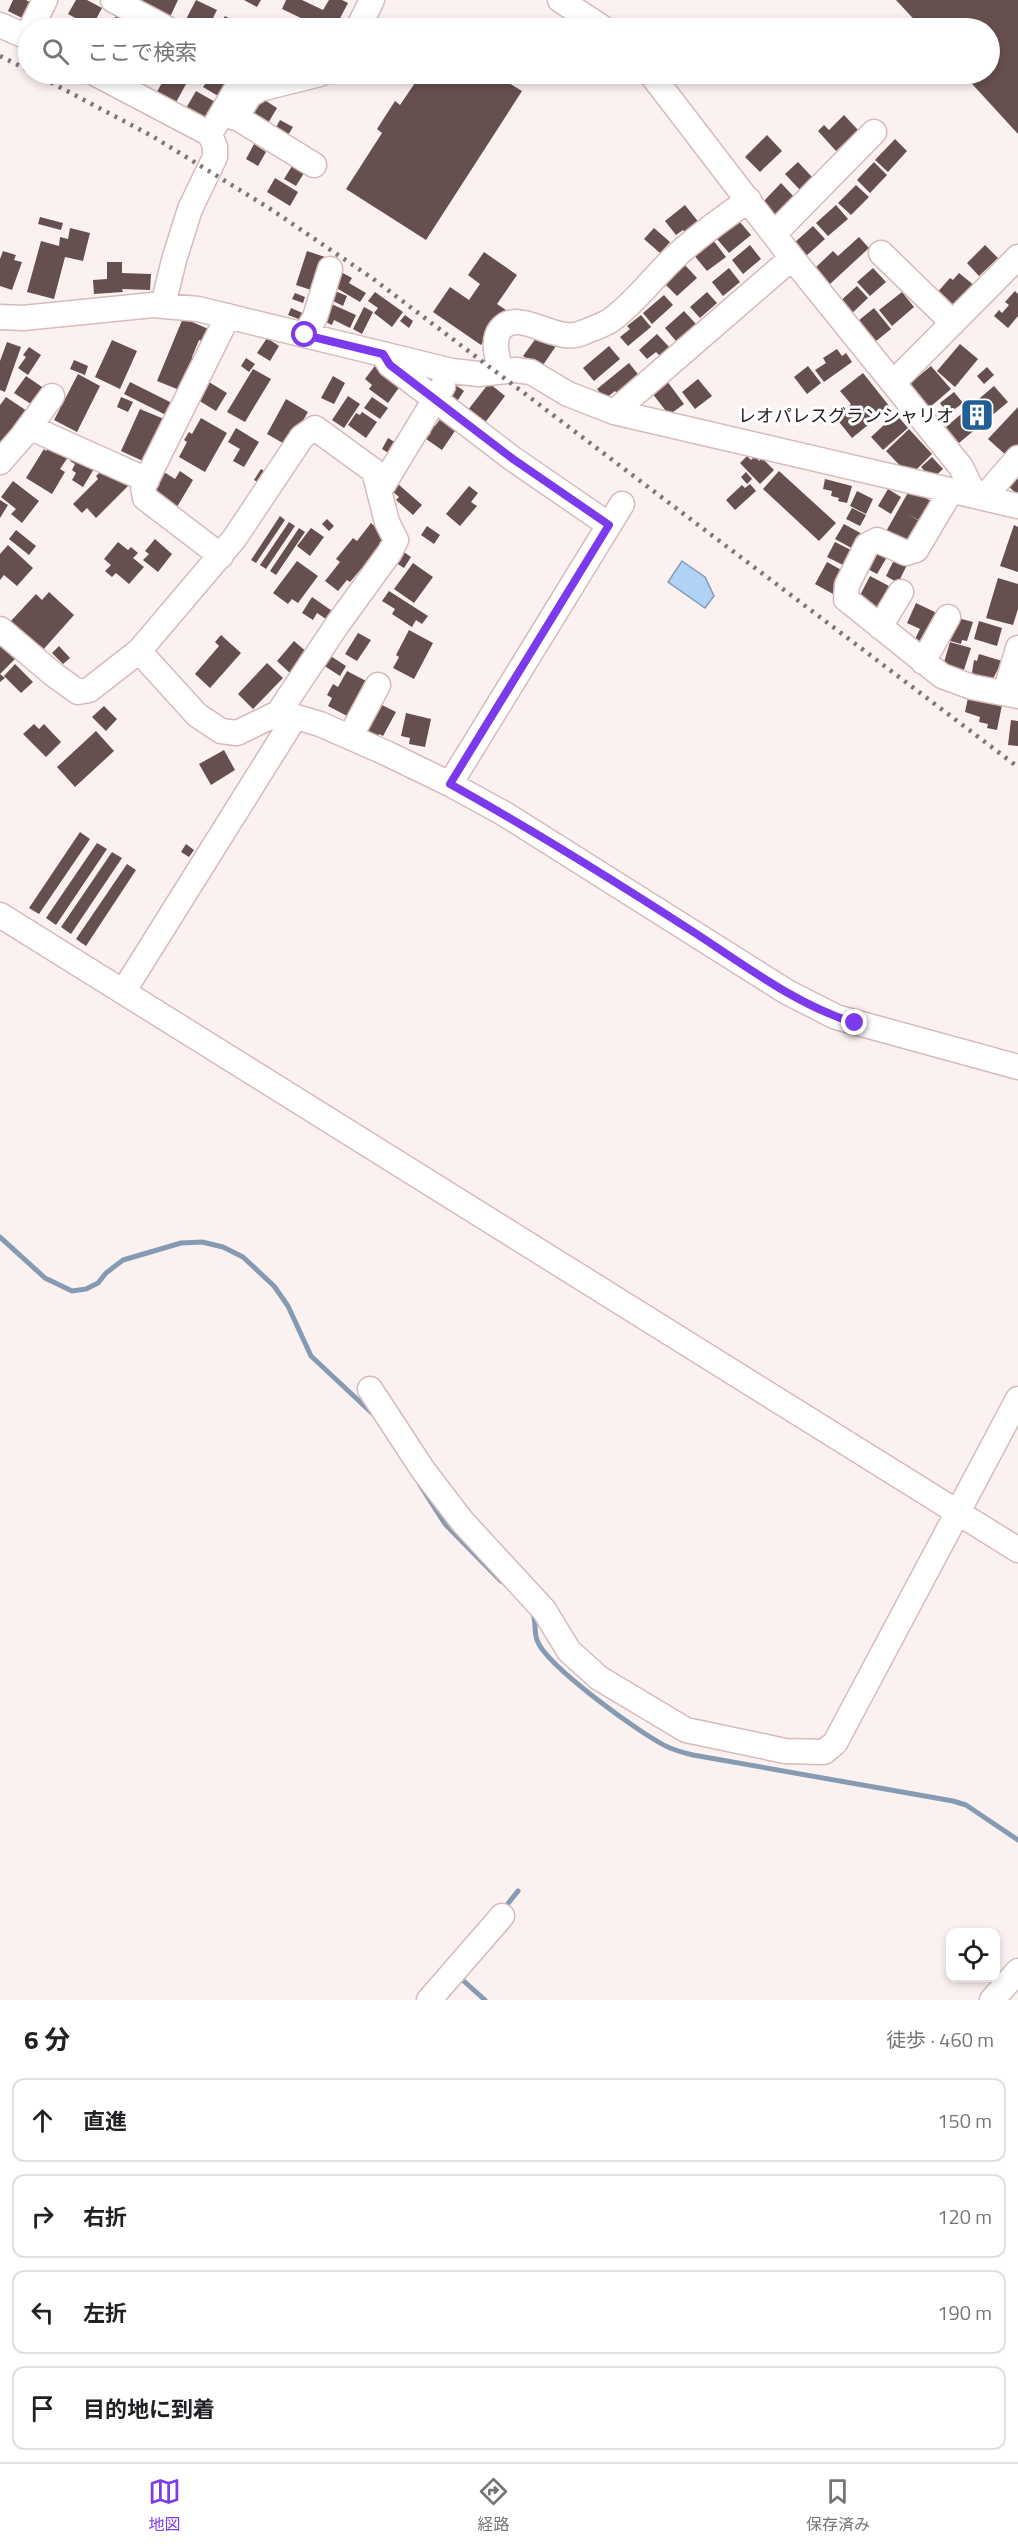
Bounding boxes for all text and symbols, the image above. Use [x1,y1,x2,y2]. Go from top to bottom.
search box [18,18,1000,84]
icon: search [39,35,72,68]
text: ここで検索 [87,35,197,69]
route start [291,321,317,347]
building icon: レオパレスグランシャリオ [959,397,995,433]
place label: レオパレスグランシャリオ [738,402,954,429]
route end [841,1009,867,1035]
map controls [946,1928,1000,1982]
button: locate [946,1928,1000,1982]
text: 6 分 [24,2020,70,2059]
text: 徒歩 · 460 m [886,2024,994,2055]
icon: ahead [26,2104,59,2137]
text: 直進 [83,2104,127,2138]
text: 150 m [937,2105,992,2136]
icon: right [26,2200,59,2233]
text: 右折 [83,2200,127,2234]
text: 120 m [937,2201,992,2232]
icon: left [26,2296,59,2329]
text: 左折 [83,2296,127,2330]
text: 190 m [937,2297,992,2328]
icon: arrive [26,2392,59,2425]
text: 目的地に到着 [83,2392,215,2426]
tab: 地図 [148,2475,181,2536]
tab: 経路 [477,2475,510,2536]
tab: 保存済み [806,2475,870,2536]

